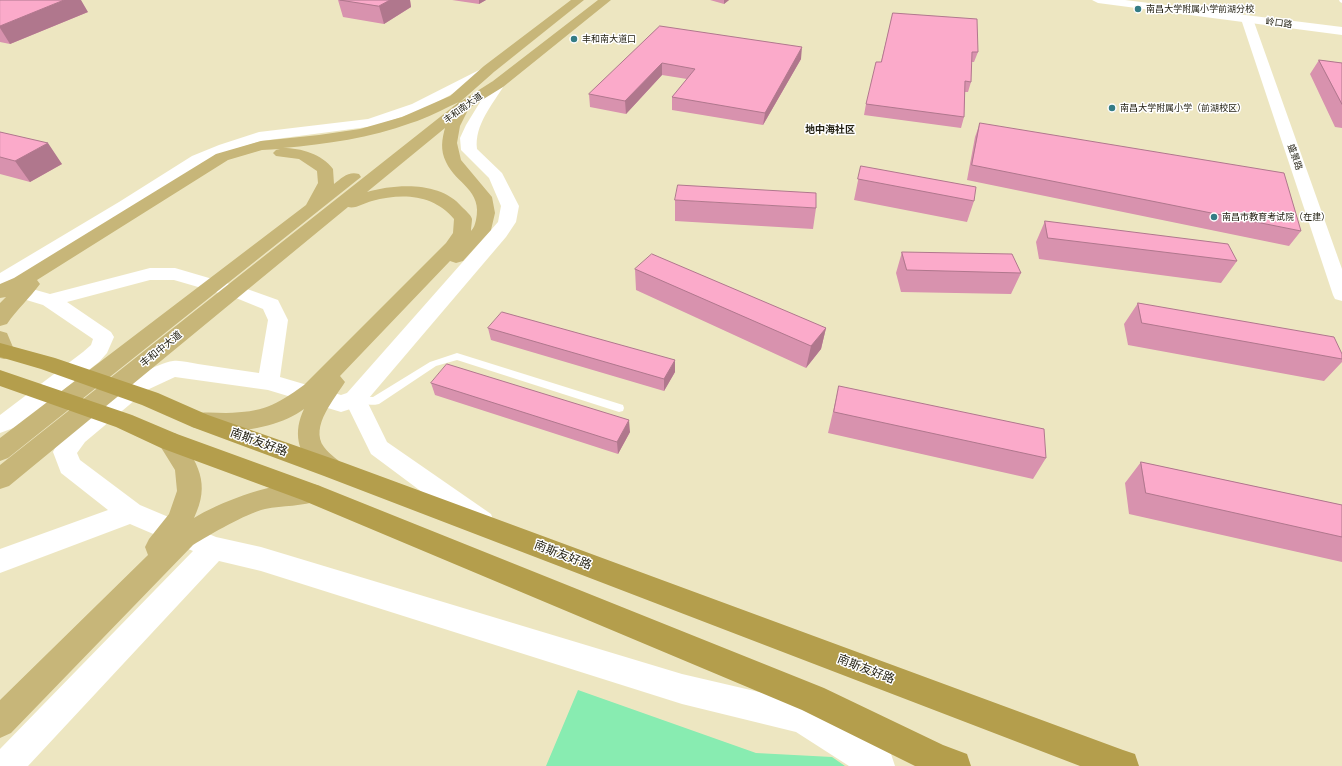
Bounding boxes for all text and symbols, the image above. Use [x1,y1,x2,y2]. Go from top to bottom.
marker: 南昌大学附属小学前湖分校 [1133,4,1143,14]
place label: 南昌大学附属小学前湖分校 [1146,4,1254,14]
street label: 岭口路 [1265,16,1293,30]
marker: 丰和南大道口 [569,34,579,44]
place label: 丰和南大道口 [582,34,636,44]
street label: 丰和南大道 [442,90,484,126]
marker: 南昌大学附属小学（前湖校区） [1107,103,1117,113]
place label: 南昌大学附属小学（前湖校区） [1120,103,1246,113]
district label: 地中海社区 [805,124,855,136]
street label: 盛景路 [1285,142,1305,172]
marker: 南昌市教育考试院（在建） [1209,212,1219,222]
place label: 南昌市教育考试院（在建） [1222,212,1330,222]
street label: 丰和中大道 [138,329,184,369]
street label: 南斯友好路 [228,425,290,459]
street label: 南斯友好路 [532,538,594,572]
street label: 南斯友好路 [835,652,897,686]

